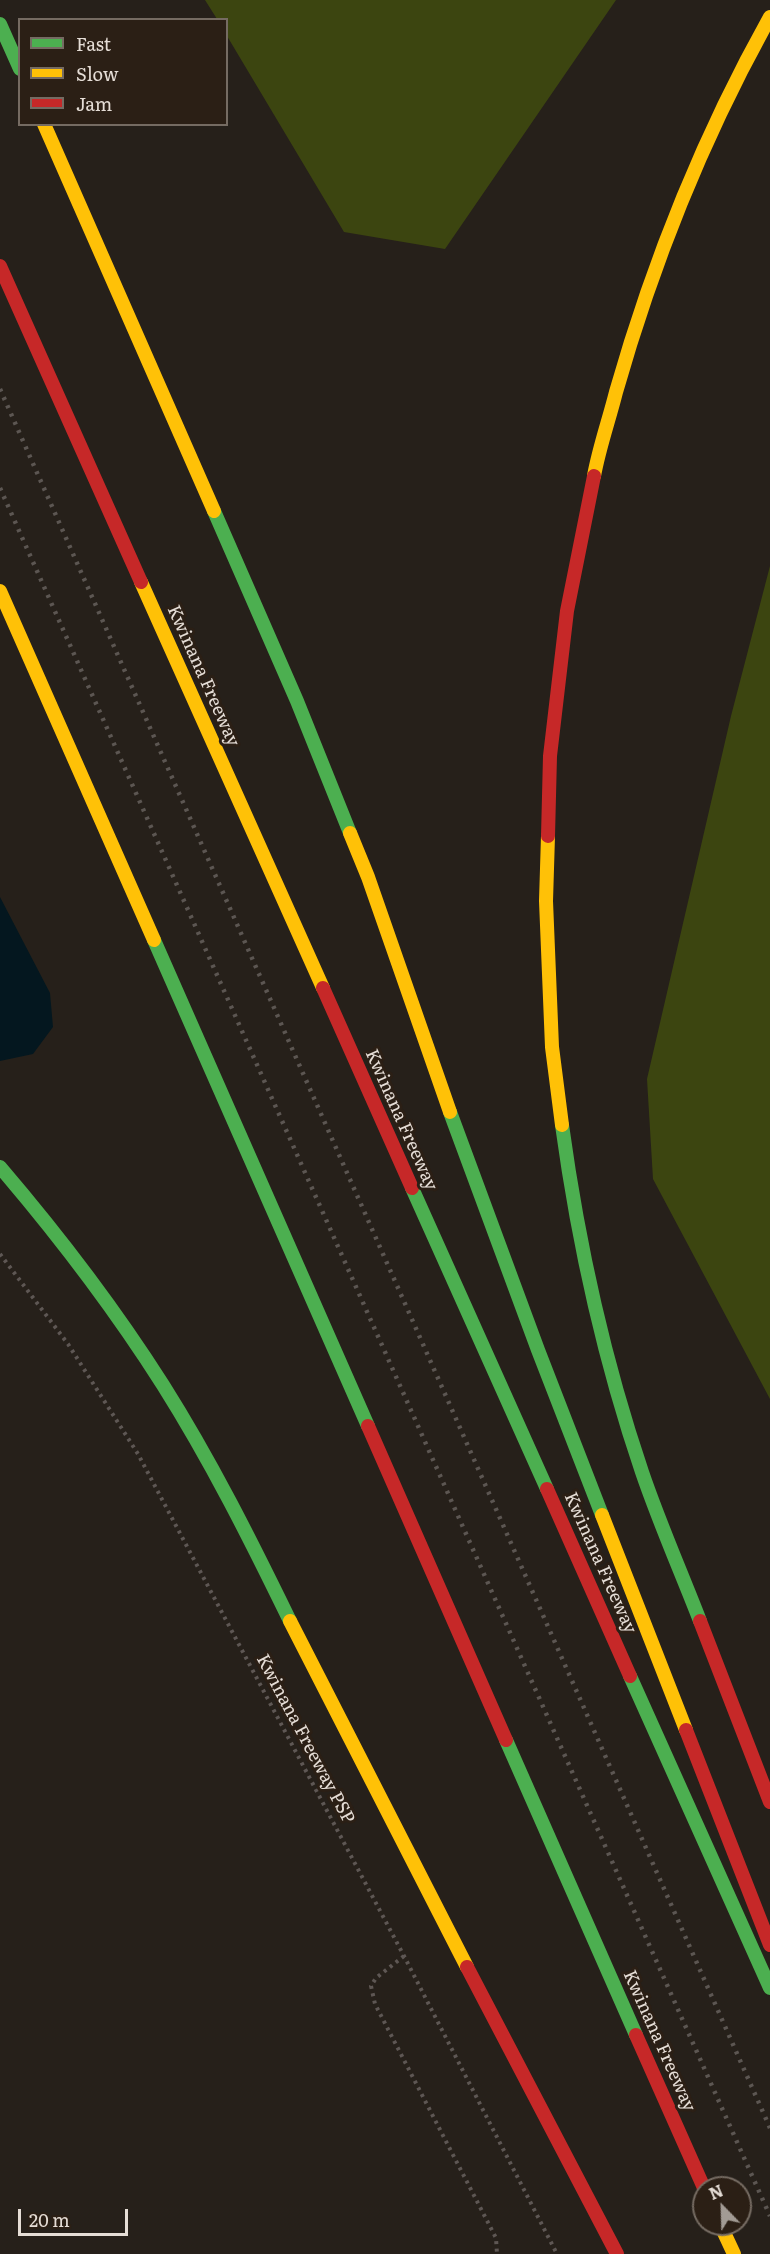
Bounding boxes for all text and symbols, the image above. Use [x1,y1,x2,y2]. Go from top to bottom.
legend [18,18,228,126]
text: Fast [76,30,111,57]
text: Slow [76,60,118,87]
text: Jam [76,90,112,117]
street label: Kwinana Freeway [162,602,244,750]
street label: Kwinana Freeway [360,1046,442,1194]
street label: Kwinana Freeway [559,1489,641,1637]
street label: Kwinana Freeway PSP [251,1651,359,1827]
street label: Kwinana Freeway [618,1967,700,2115]
north arrow [692,2176,752,2236]
text: N [705,2178,727,2205]
scale bar [21,2197,130,2235]
text: 20 m [29,2206,70,2233]

